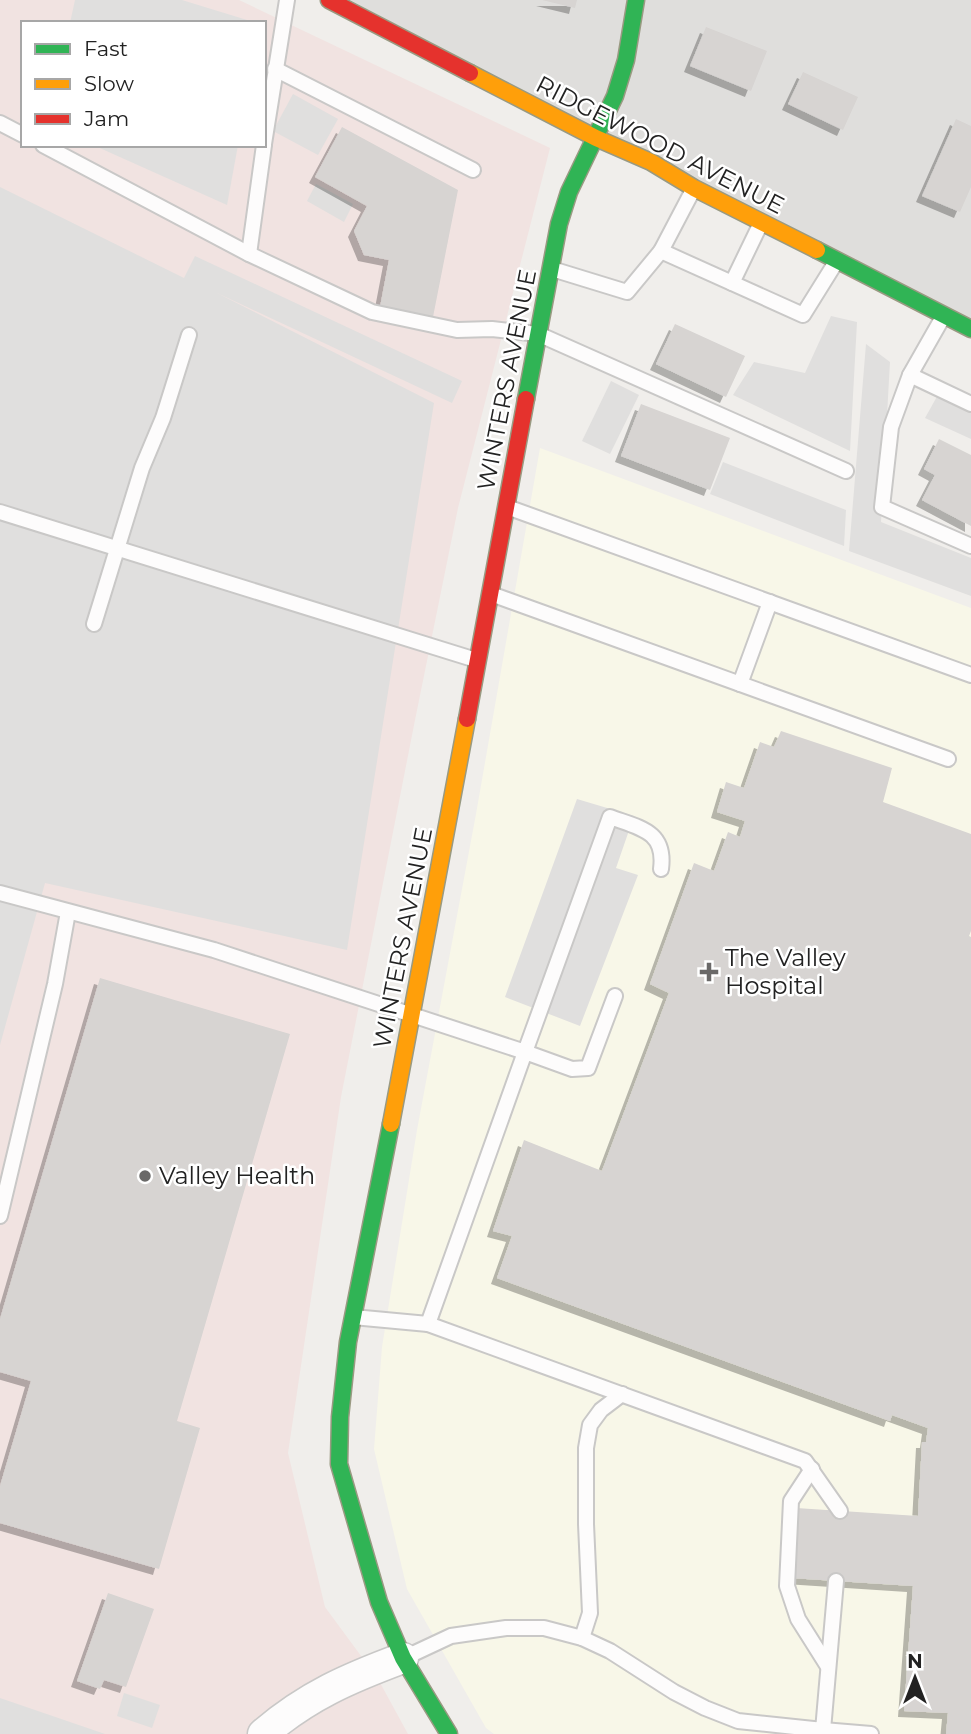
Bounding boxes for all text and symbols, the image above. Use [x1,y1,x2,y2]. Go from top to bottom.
legend [21,21,266,147]
text: Fast [84,36,128,61]
street label: RIDGEWOOD AVENUE [531,69,789,220]
text: Slow [84,71,134,96]
text: Jam [83,106,129,131]
street label: WINTERS AVENUE [471,267,542,493]
street label: WINTERS AVENUE [367,825,438,1051]
place label: The Valley Hospital [725,943,846,1000]
marker: The Valley Hospital [699,962,719,982]
place label: Valley Health [159,1161,315,1190]
marker: Valley Health [137,1168,153,1184]
north arrow [880,1643,950,1713]
text: N [907,1650,923,1673]

